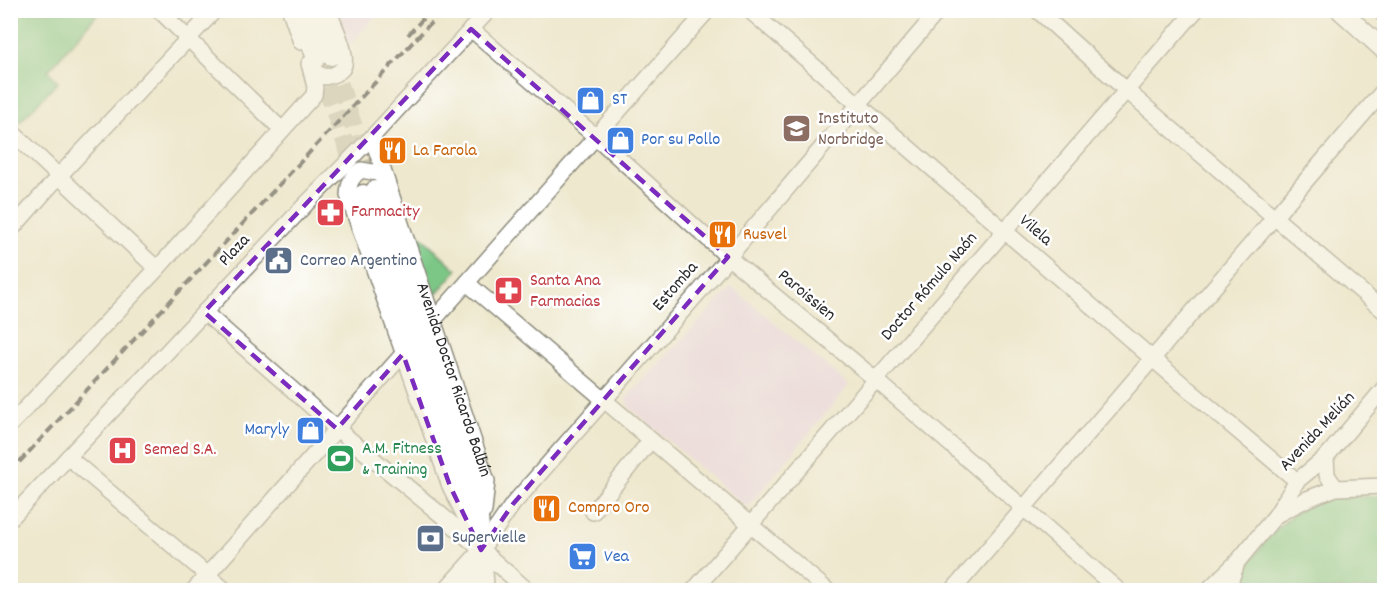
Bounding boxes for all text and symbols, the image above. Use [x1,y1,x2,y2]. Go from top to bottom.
shop icon: ST [575,84,607,116]
place label: ST [612,88,627,113]
place label: Instituto Norbridge [818,107,884,153]
school or university icon: Instituto Norbridge [781,113,813,145]
shop icon: Por su Pollo [604,124,636,156]
place label: Por su Pollo [641,128,720,153]
restaurant icon: La Farola [376,135,408,167]
place label: La Farola [413,139,477,164]
pharmacy icon: Farmacity [314,196,346,228]
place label: Farmacity [351,200,420,225]
street label: Vilela [1013,209,1058,253]
restaurant icon: Rusvel [706,219,738,251]
place label: Rusvel [743,223,788,248]
street label: Doctor Rómulo Naón [876,227,984,347]
street label: Plaza [214,229,257,273]
public building icon: Correo Argentino [263,245,295,277]
place label: Correo Argentino [300,249,417,274]
street label: Estomba [647,256,705,317]
street label: Paroissien [771,264,841,328]
place label: Santa Ana Farmacias [530,269,601,315]
pharmacy icon: Santa Ana Farmacias [493,275,525,307]
street label: Avenida Doctor Ricardo Balbín [409,279,497,480]
street label: Avenida Melián [1274,386,1362,478]
shop icon: Maryly [294,414,326,446]
place label: Maryly [244,418,290,443]
hospital icon: Semed S.A. [107,434,139,466]
place label: A.M. Fitness & Training [362,437,442,483]
place label: Semed S.A. [144,438,216,463]
sports icon: A.M. Fitness & Training [325,443,357,475]
restaurant icon: Compro Oro [531,492,563,524]
place label: Compro Oro [568,496,649,521]
bank icon: Supervielle [415,522,447,554]
place label: Supervielle [452,526,526,551]
supermarket icon: Vea [567,541,599,573]
place label: Vea [604,545,630,570]

